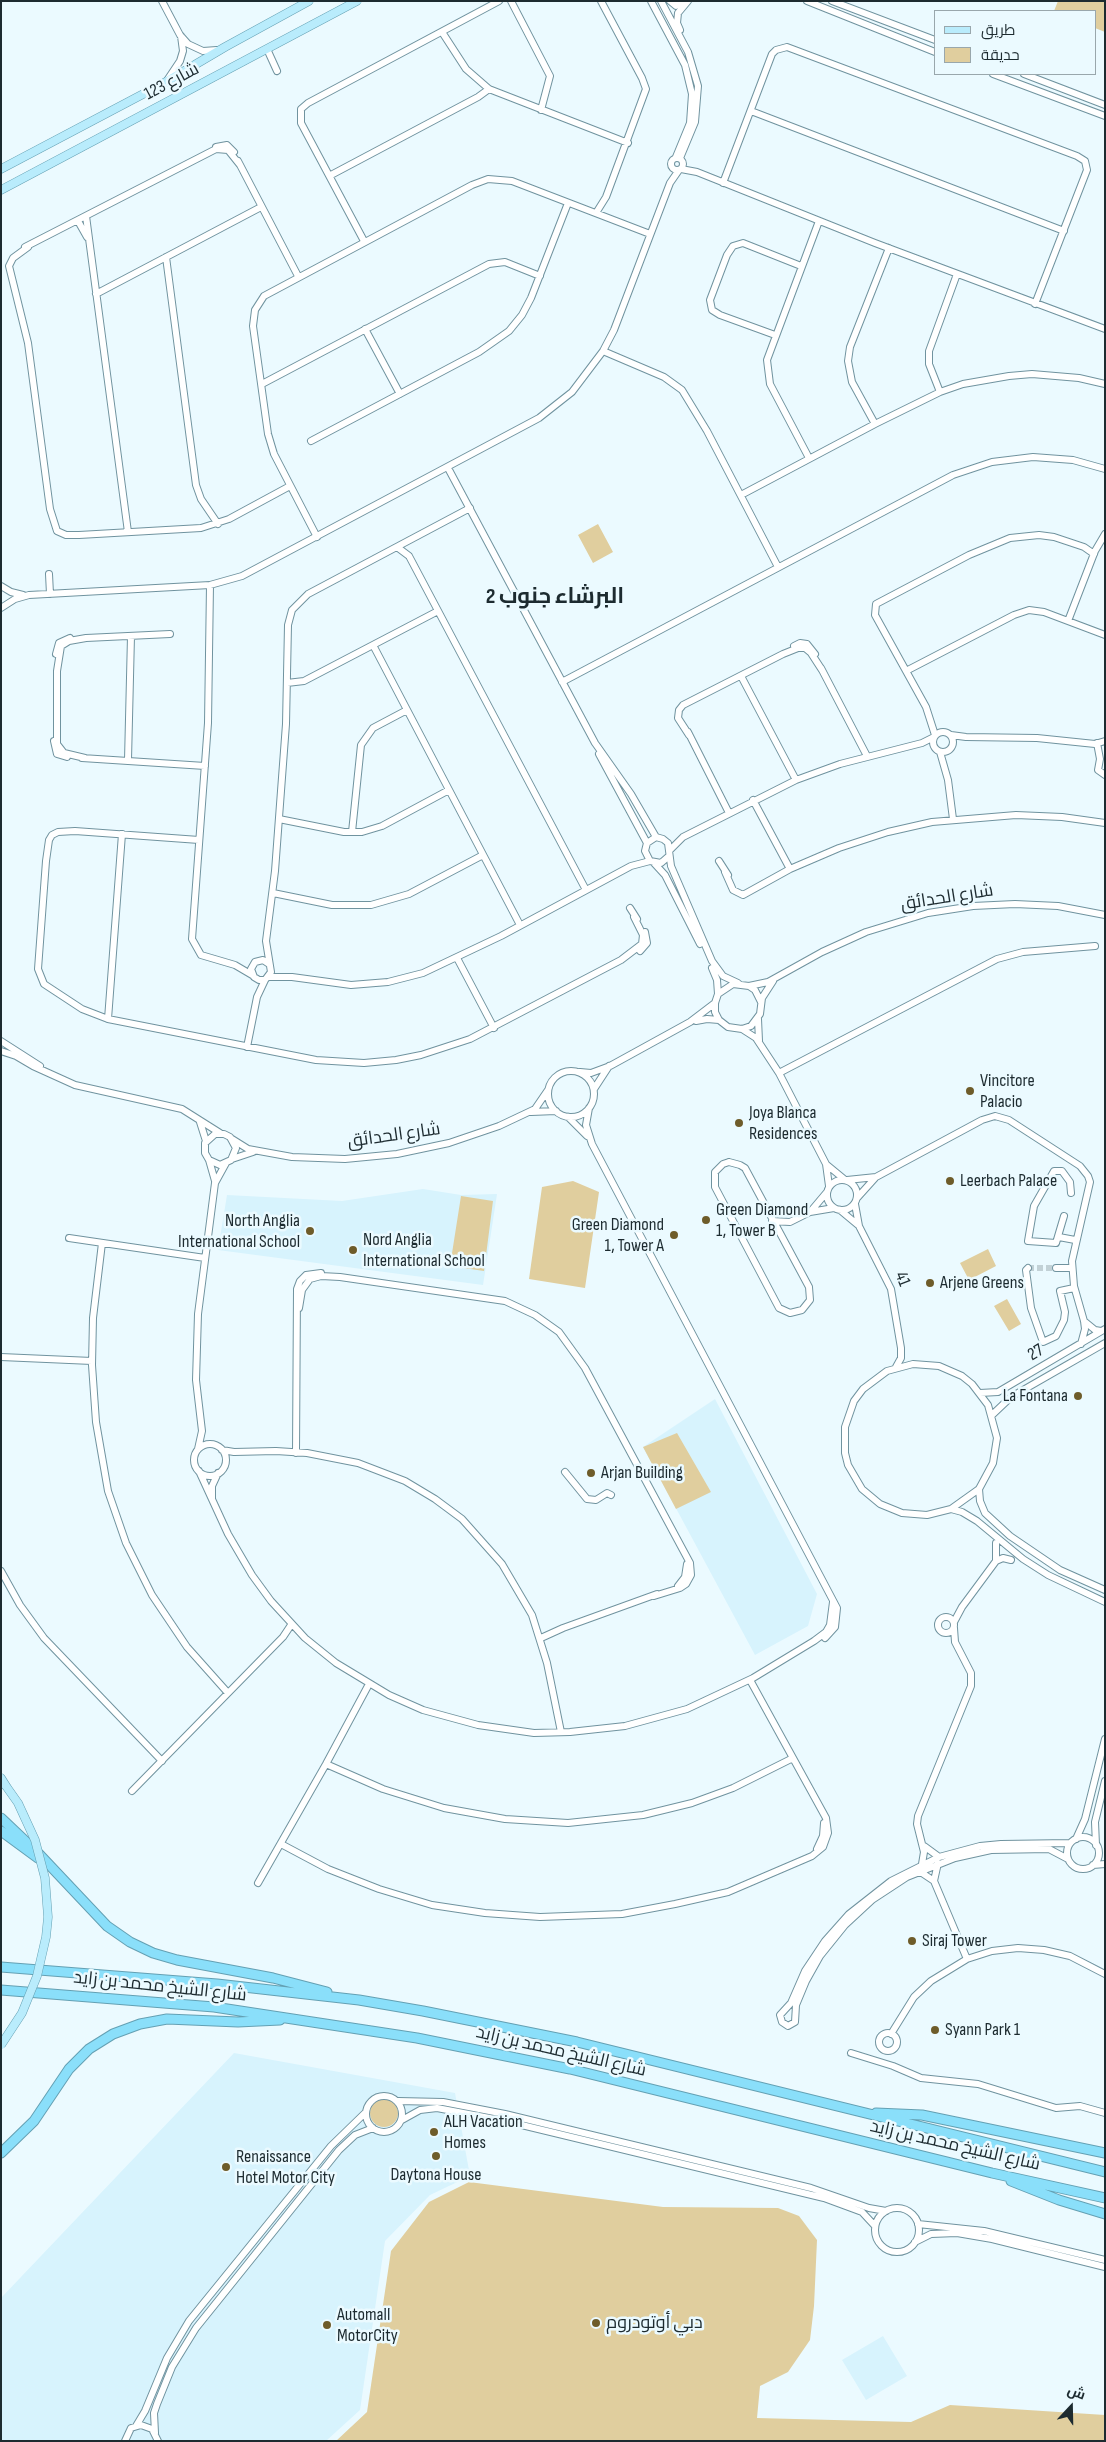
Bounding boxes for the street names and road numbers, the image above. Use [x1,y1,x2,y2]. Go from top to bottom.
street label: شارع 123 [141,59,203,105]
street label: شارع الحدائق [899,880,995,916]
street label: شارع الحدائق [346,1119,442,1153]
street label: 41 [889,1269,915,1289]
street label: 27 [1024,1340,1048,1366]
street label: شارع الشيخ محمد بن زايد [72,1967,248,2007]
street label: شارع الشيخ محمد بن زايد [474,2022,648,2082]
street label: شارع الشيخ محمد بن زايد [868,2116,1042,2176]

